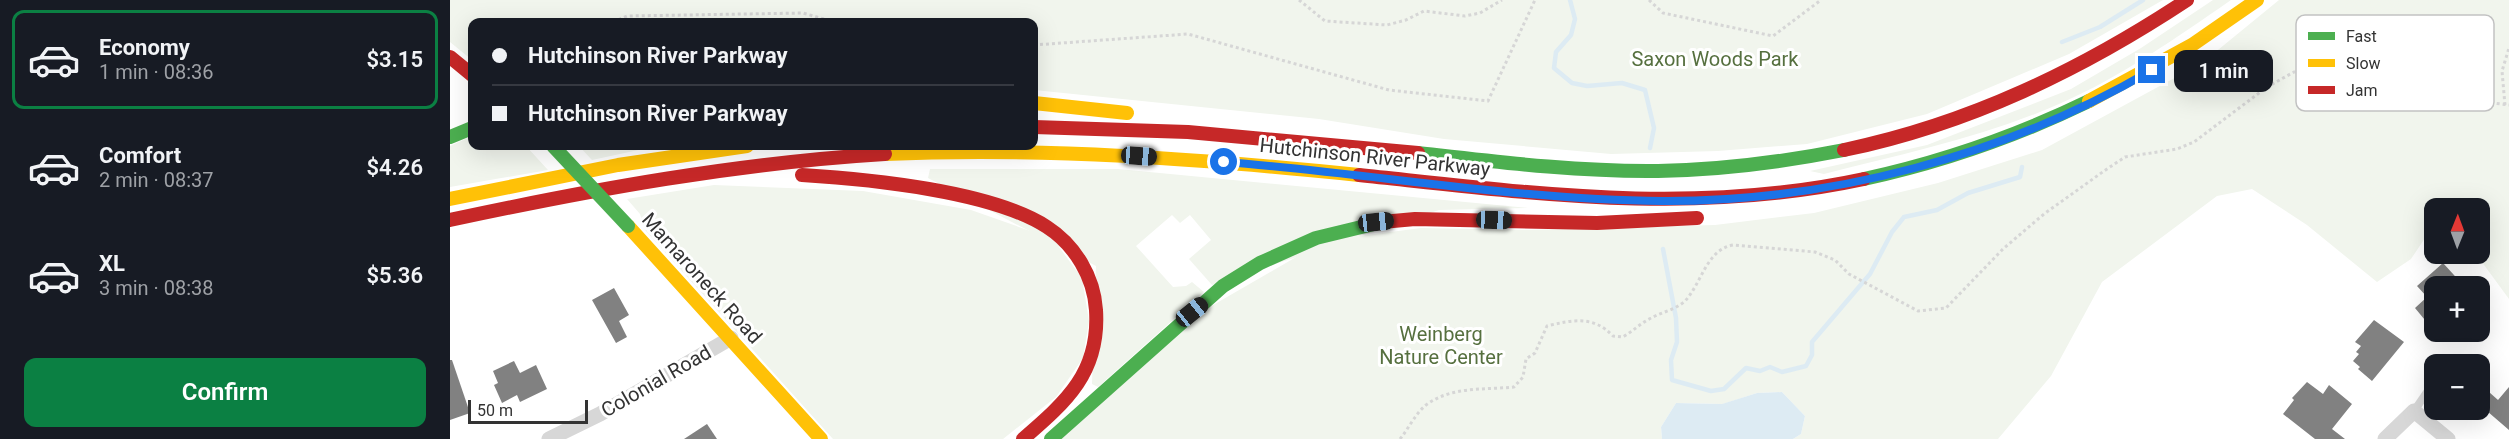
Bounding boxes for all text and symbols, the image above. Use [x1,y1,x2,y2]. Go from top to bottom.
legend [2296,15,2494,111]
text: Fast [2346,27,2377,46]
icon: car [27,33,81,87]
text: Economy [99,35,190,60]
text: Hutchinson River Parkway [528,43,788,68]
text: $3.15 [366,47,423,72]
park label: Saxon Woods Park [1631,47,1799,71]
callout: 1 min [2173,49,2272,91]
text: Slow [2346,54,2381,73]
route end [2138,56,2165,83]
text: 1 min [2198,59,2249,83]
text: 1 min · 08:36 [99,60,214,84]
text: Jam [2346,81,2378,100]
text: Hutchinson River Parkway [528,101,788,126]
street label: Hutchinson River Parkway [1259,133,1492,181]
icon: car [27,141,81,195]
text: Comfort [99,143,181,168]
car [1120,146,1158,166]
route start [1210,148,1237,175]
text: $4.26 [366,155,423,180]
text: 2 min · 08:37 [99,168,214,192]
north arrow [2424,198,2490,264]
map controls [2424,198,2490,420]
street label: Mamaroneck Road [637,208,767,348]
car [1476,210,1512,230]
car [1357,211,1395,233]
icon: car [27,249,81,303]
text: XL [99,251,125,276]
text: $5.36 [366,263,423,288]
text: 3 min · 08:38 [99,276,214,300]
button: + [2424,276,2490,342]
car [1172,294,1212,330]
park label: Weinberg Nature Center [1379,322,1503,369]
street label: Colonial Road [597,340,715,422]
button: − [2424,354,2490,420]
button: Confirm [24,358,426,427]
scale bar [468,397,588,424]
text: 50 m [477,401,513,420]

